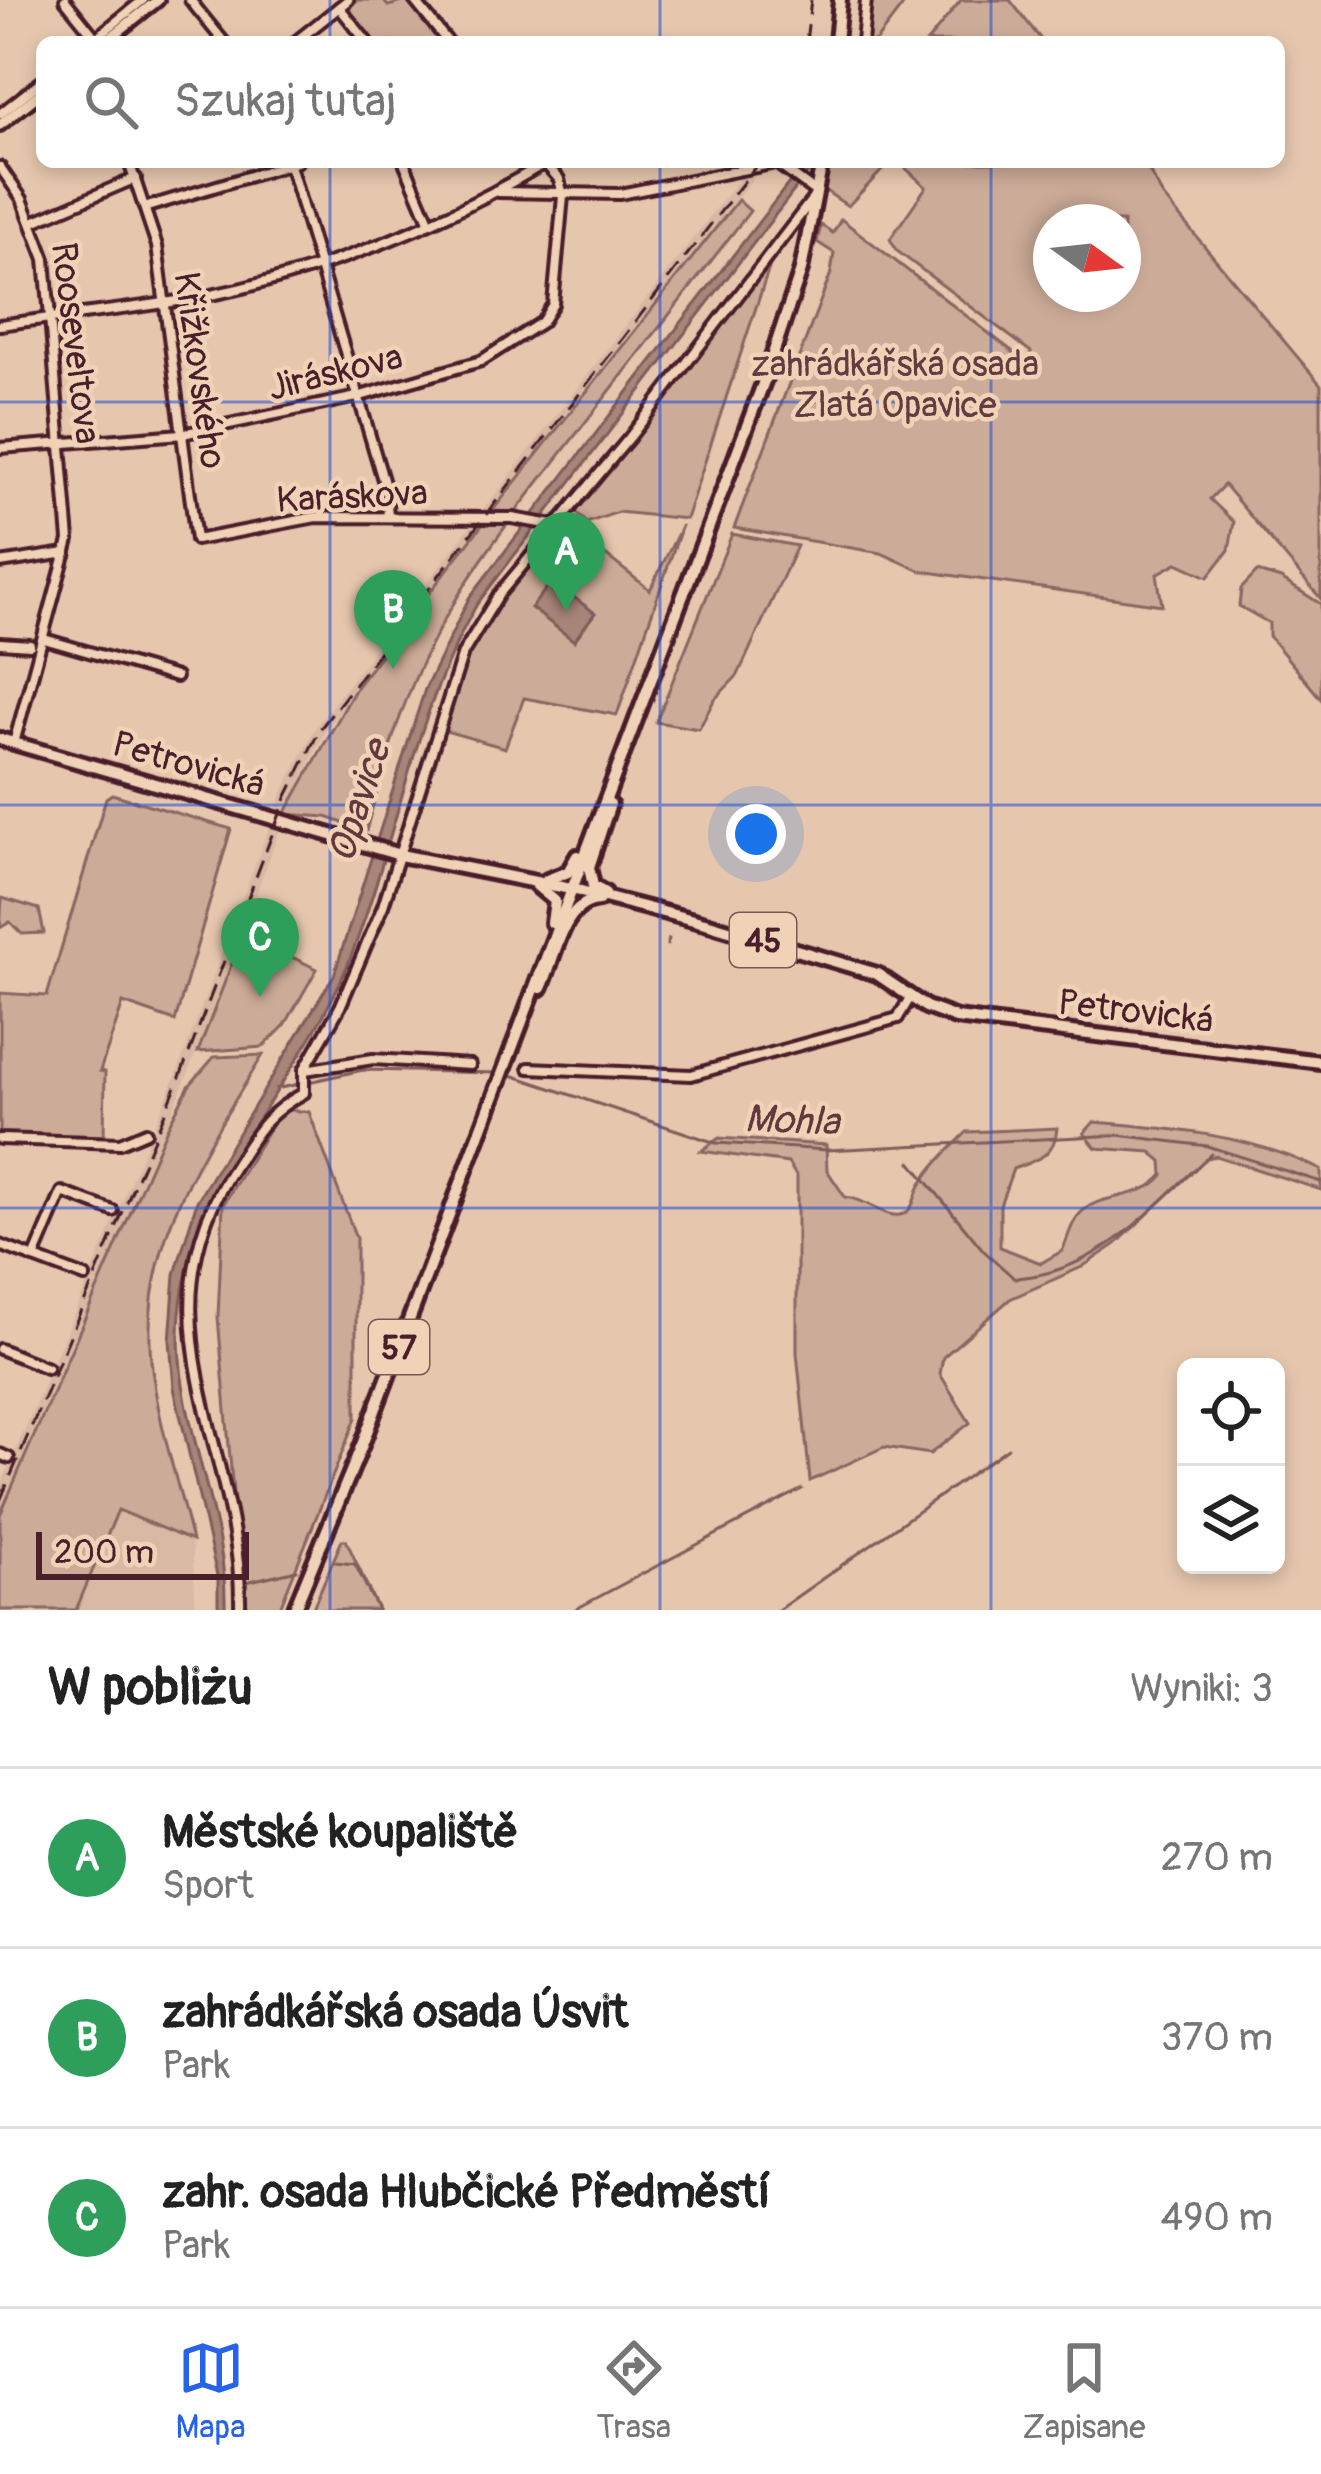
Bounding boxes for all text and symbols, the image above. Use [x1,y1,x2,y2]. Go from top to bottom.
search box [36,36,1285,168]
icon: search [78,69,144,135]
text: Szukaj tutaj [174,74,396,130]
north arrow [1033,204,1141,312]
street label: Rooseveltova [41,240,110,446]
street label: Křižkovského [163,269,236,471]
street label: Jiráskova [264,334,407,411]
park label: zahrádkářská osada Zlatá Opavice [751,342,1039,428]
street label: Karáskova [275,470,429,523]
pin: A [527,512,605,611]
pin: B [354,570,432,669]
street label: Petrovická [107,721,270,808]
water label: Opavice [317,731,403,868]
your location [726,804,786,864]
pin: C [221,898,299,997]
road number: 45 [730,913,796,967]
street label: Petrovická [1056,980,1216,1043]
water label: Mohla [744,1094,842,1147]
road number: 57 [369,1320,429,1374]
map controls [1177,1358,1285,1574]
button: locate [1177,1358,1285,1466]
button: layers [1177,1466,1285,1574]
scale bar [36,1526,249,1579]
text: 200 m [54,1532,154,1573]
text: W pobliżu [48,1656,253,1720]
text: Wyniki: 3 [1130,1664,1273,1713]
text: Městské koupaliště [162,1805,518,1861]
text: A [74,1833,100,1882]
text: 270 m [1161,1833,1273,1882]
text: Sport [162,1861,254,1910]
text: zahrádkářská osada Úsvit [162,1985,628,2041]
text: B [76,2013,98,2062]
text: 370 m [1161,2013,1273,2062]
text: Park [162,2041,230,2090]
text: zahr. osada Hlubčické Předměstí [162,2165,770,2221]
text: C [75,2193,99,2242]
text: 490 m [1161,2193,1273,2242]
text: Park [162,2221,230,2270]
tab: Mapa [176,2335,246,2448]
tab: Trasa [597,2335,671,2448]
tab: Zapisane [1022,2335,1145,2448]

